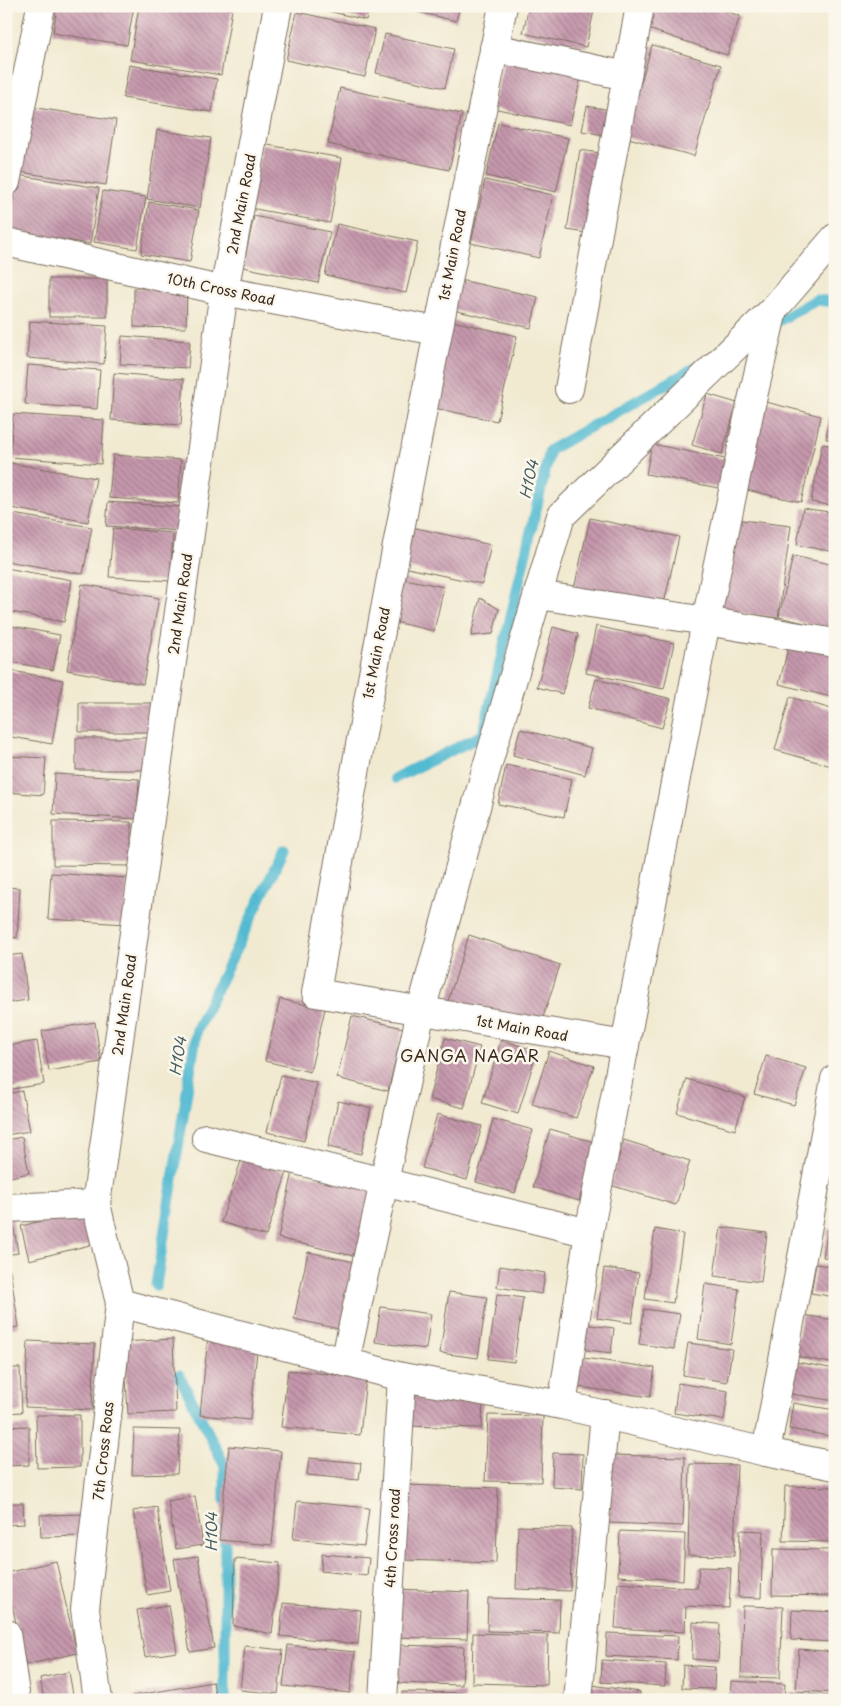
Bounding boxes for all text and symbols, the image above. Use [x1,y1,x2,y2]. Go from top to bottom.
street label: 2nd Main Road [221,152,261,256]
street label: 1st Main Road [433,207,471,303]
street label: 10th Cross Road [165,267,277,311]
water label: H104 [512,457,544,501]
street label: 2nd Main Road [163,552,197,656]
street label: 1st Main Road [357,605,395,701]
street label: 2nd Main Road [107,953,141,1057]
street label: 1st Main Road [474,1010,570,1046]
water label: H104 [163,1035,191,1077]
district label: GANGA NAGAR [400,1043,540,1067]
street label: 7th Cross Roas [87,1400,119,1502]
street label: 4th Cross road [379,1488,405,1588]
water label: H104 [199,1512,222,1552]

